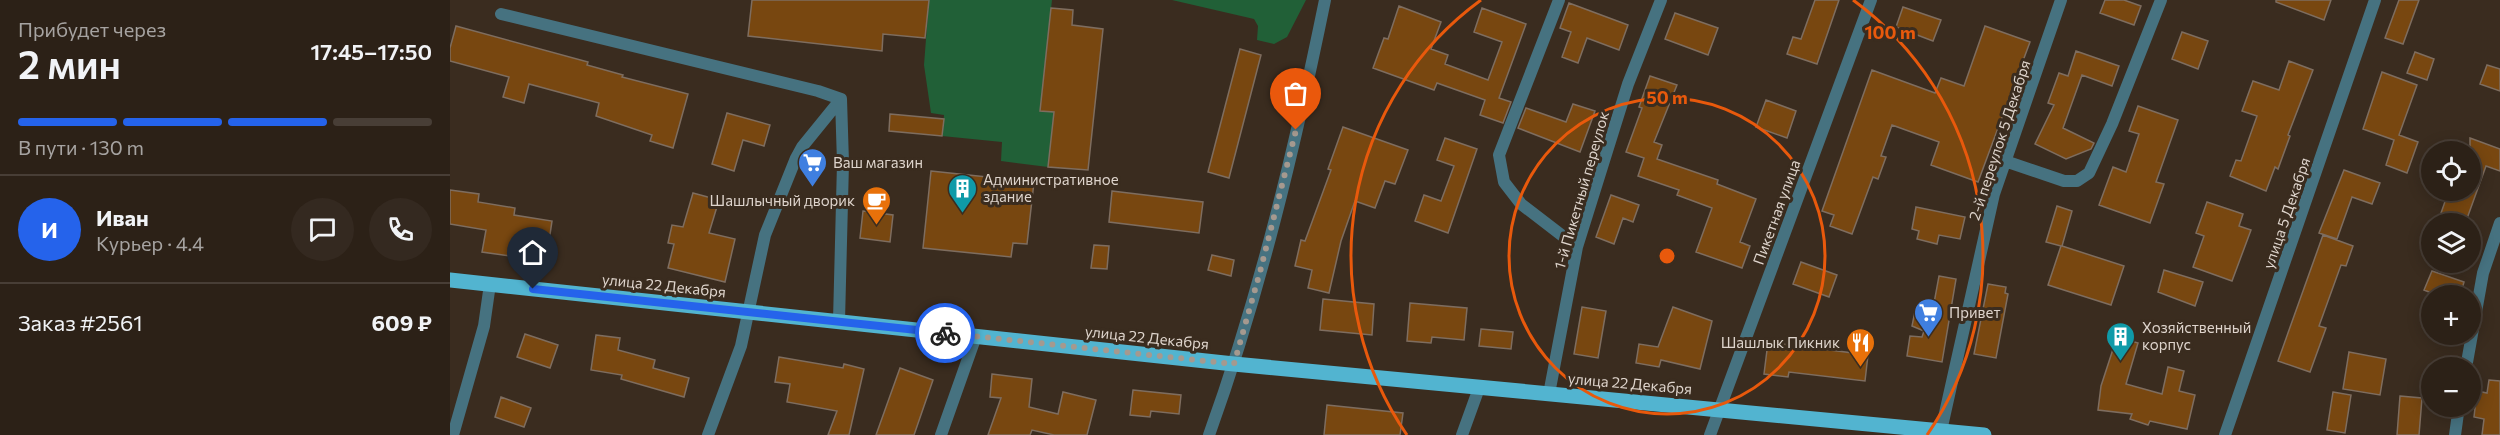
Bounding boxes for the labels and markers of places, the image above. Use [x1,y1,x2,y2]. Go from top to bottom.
pin [1270,68,1321,130]
supermarket icon: Ваш магазин [796,146,828,188]
place label: Ваш магазин [833,153,923,171]
place label: Административное здание [983,170,1119,205]
building icon: Административное здание [946,172,978,214]
cafe icon: Шашлычный дворик [860,184,892,226]
place label: Шашлычный дворик [710,191,855,209]
pin [507,227,558,289]
centre of rings [1657,246,1677,266]
supermarket icon: Привет [1912,296,1944,338]
place label: Привет [1949,303,2001,321]
place label: Хозяйственный корпус [2142,318,2251,353]
building icon: Хозяйственный корпус [2105,320,2137,362]
restaurant icon: Шашлык Пикник [1845,326,1877,368]
place label: Шашлык Пикник [1721,333,1840,351]

